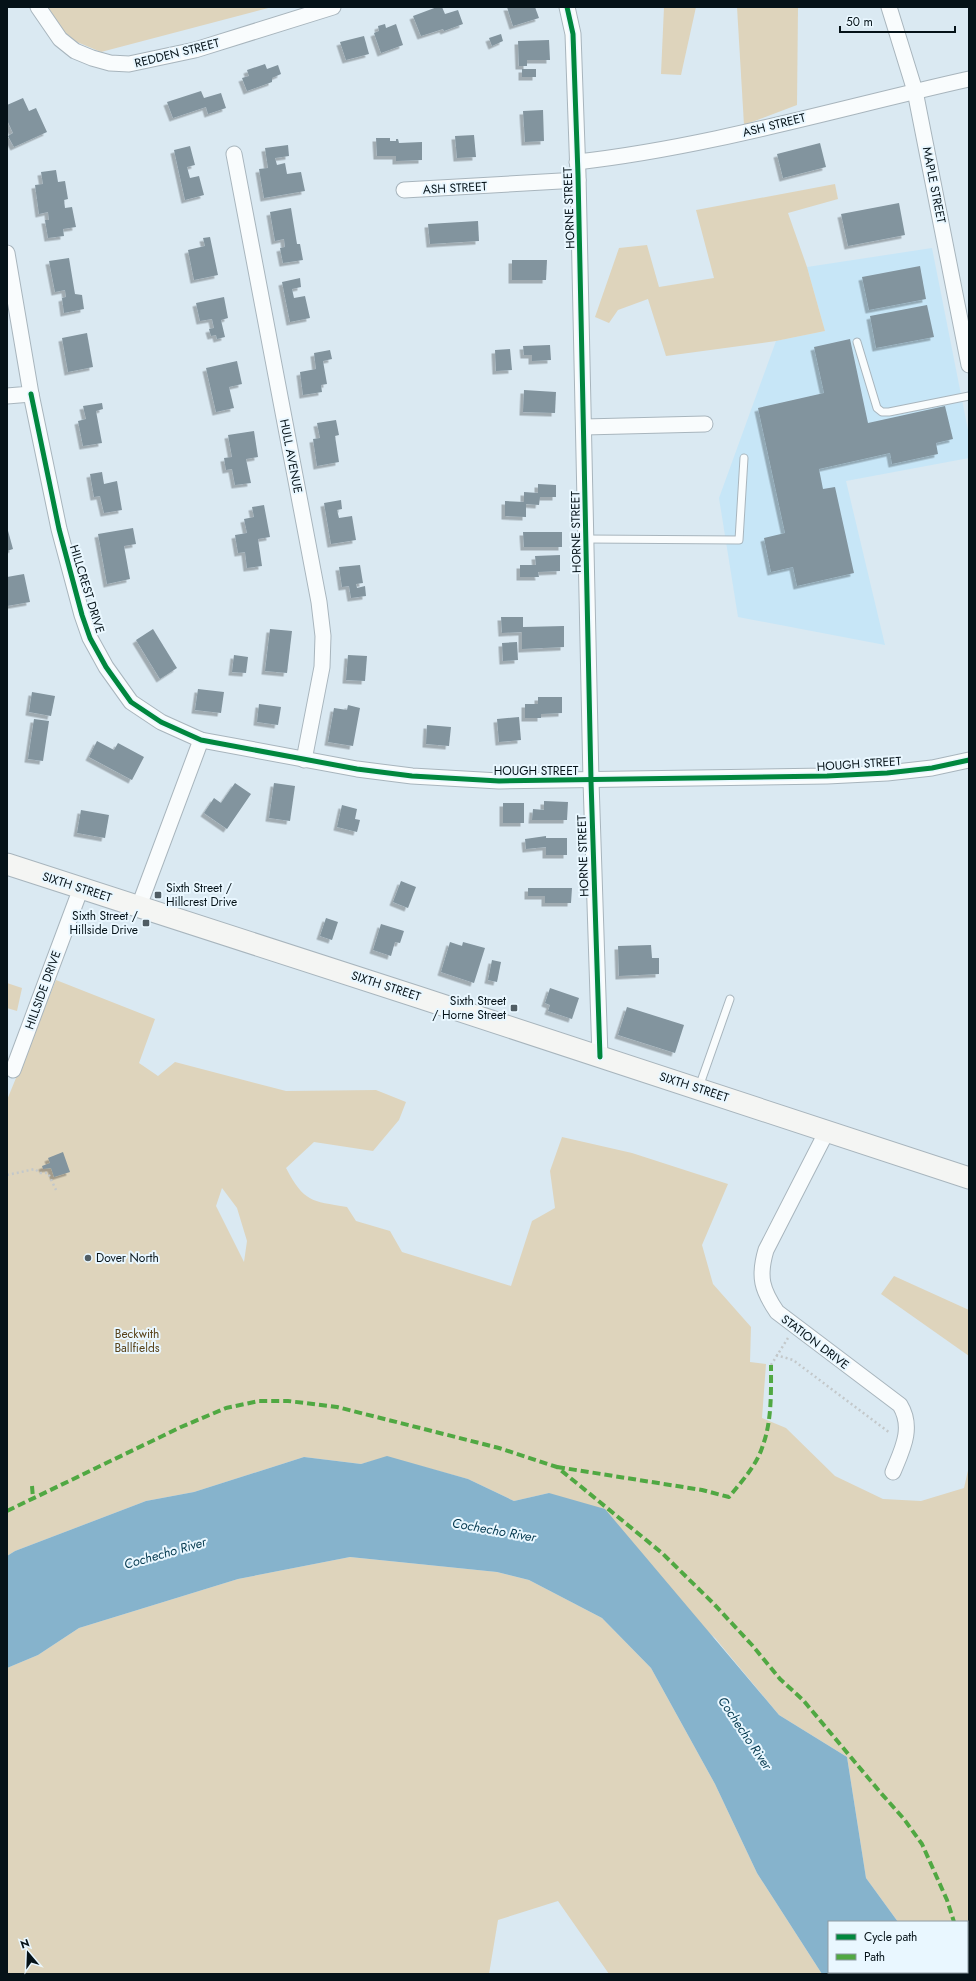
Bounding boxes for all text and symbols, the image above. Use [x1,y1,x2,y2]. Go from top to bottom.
scale bar [840,8,955,34]
text: 50 m [846,13,873,31]
street label: REDDEN STREET [133,34,222,72]
street label: ASH STREET [741,108,808,142]
street label: MAPLE STREET [918,145,950,225]
street label: HORNE STREET [559,166,579,249]
street label: ASH STREET [422,177,488,199]
street label: HULL AVENUE [275,417,307,495]
street label: HORNE STREET [566,490,586,573]
street label: HILLCREST DRIVE [65,543,109,635]
street label: HOUGH STREET [816,752,902,776]
street label: HOUGH STREET [494,762,579,780]
street label: HORNE STREET [573,814,593,897]
street label: SIXTH STREET [40,867,114,907]
place label: Sixth Street / Hillcrest Drive [166,879,237,911]
marker: Sixth Street / Hillcrest Drive [153,890,163,900]
place label: Sixth Street / Hillside Drive [70,907,138,939]
marker: Sixth Street / Hillside Drive [141,918,151,928]
street label: HILLSIDE DRIVE [20,948,66,1032]
street label: SIXTH STREET [349,966,423,1006]
place label: Sixth Street / Horne Street [432,992,506,1024]
marker: Sixth Street / Horne Street [509,1003,519,1013]
street label: SIXTH STREET [657,1067,731,1107]
place label: Dover North [96,1249,159,1267]
marker: Dover North [83,1253,93,1263]
street label: STATION DRIVE [777,1310,853,1374]
park label: Beckwith Ballfields [114,1325,160,1357]
water label: Cochecho River [451,1513,538,1547]
water label: Cochecho River [122,1532,209,1574]
water label: Cochecho River [713,1693,777,1774]
legend [828,1921,968,1973]
text: Cycle path [864,1928,917,1946]
north arrow [8,1933,48,1973]
text: N [18,1935,31,1953]
text: Path [864,1948,885,1966]

